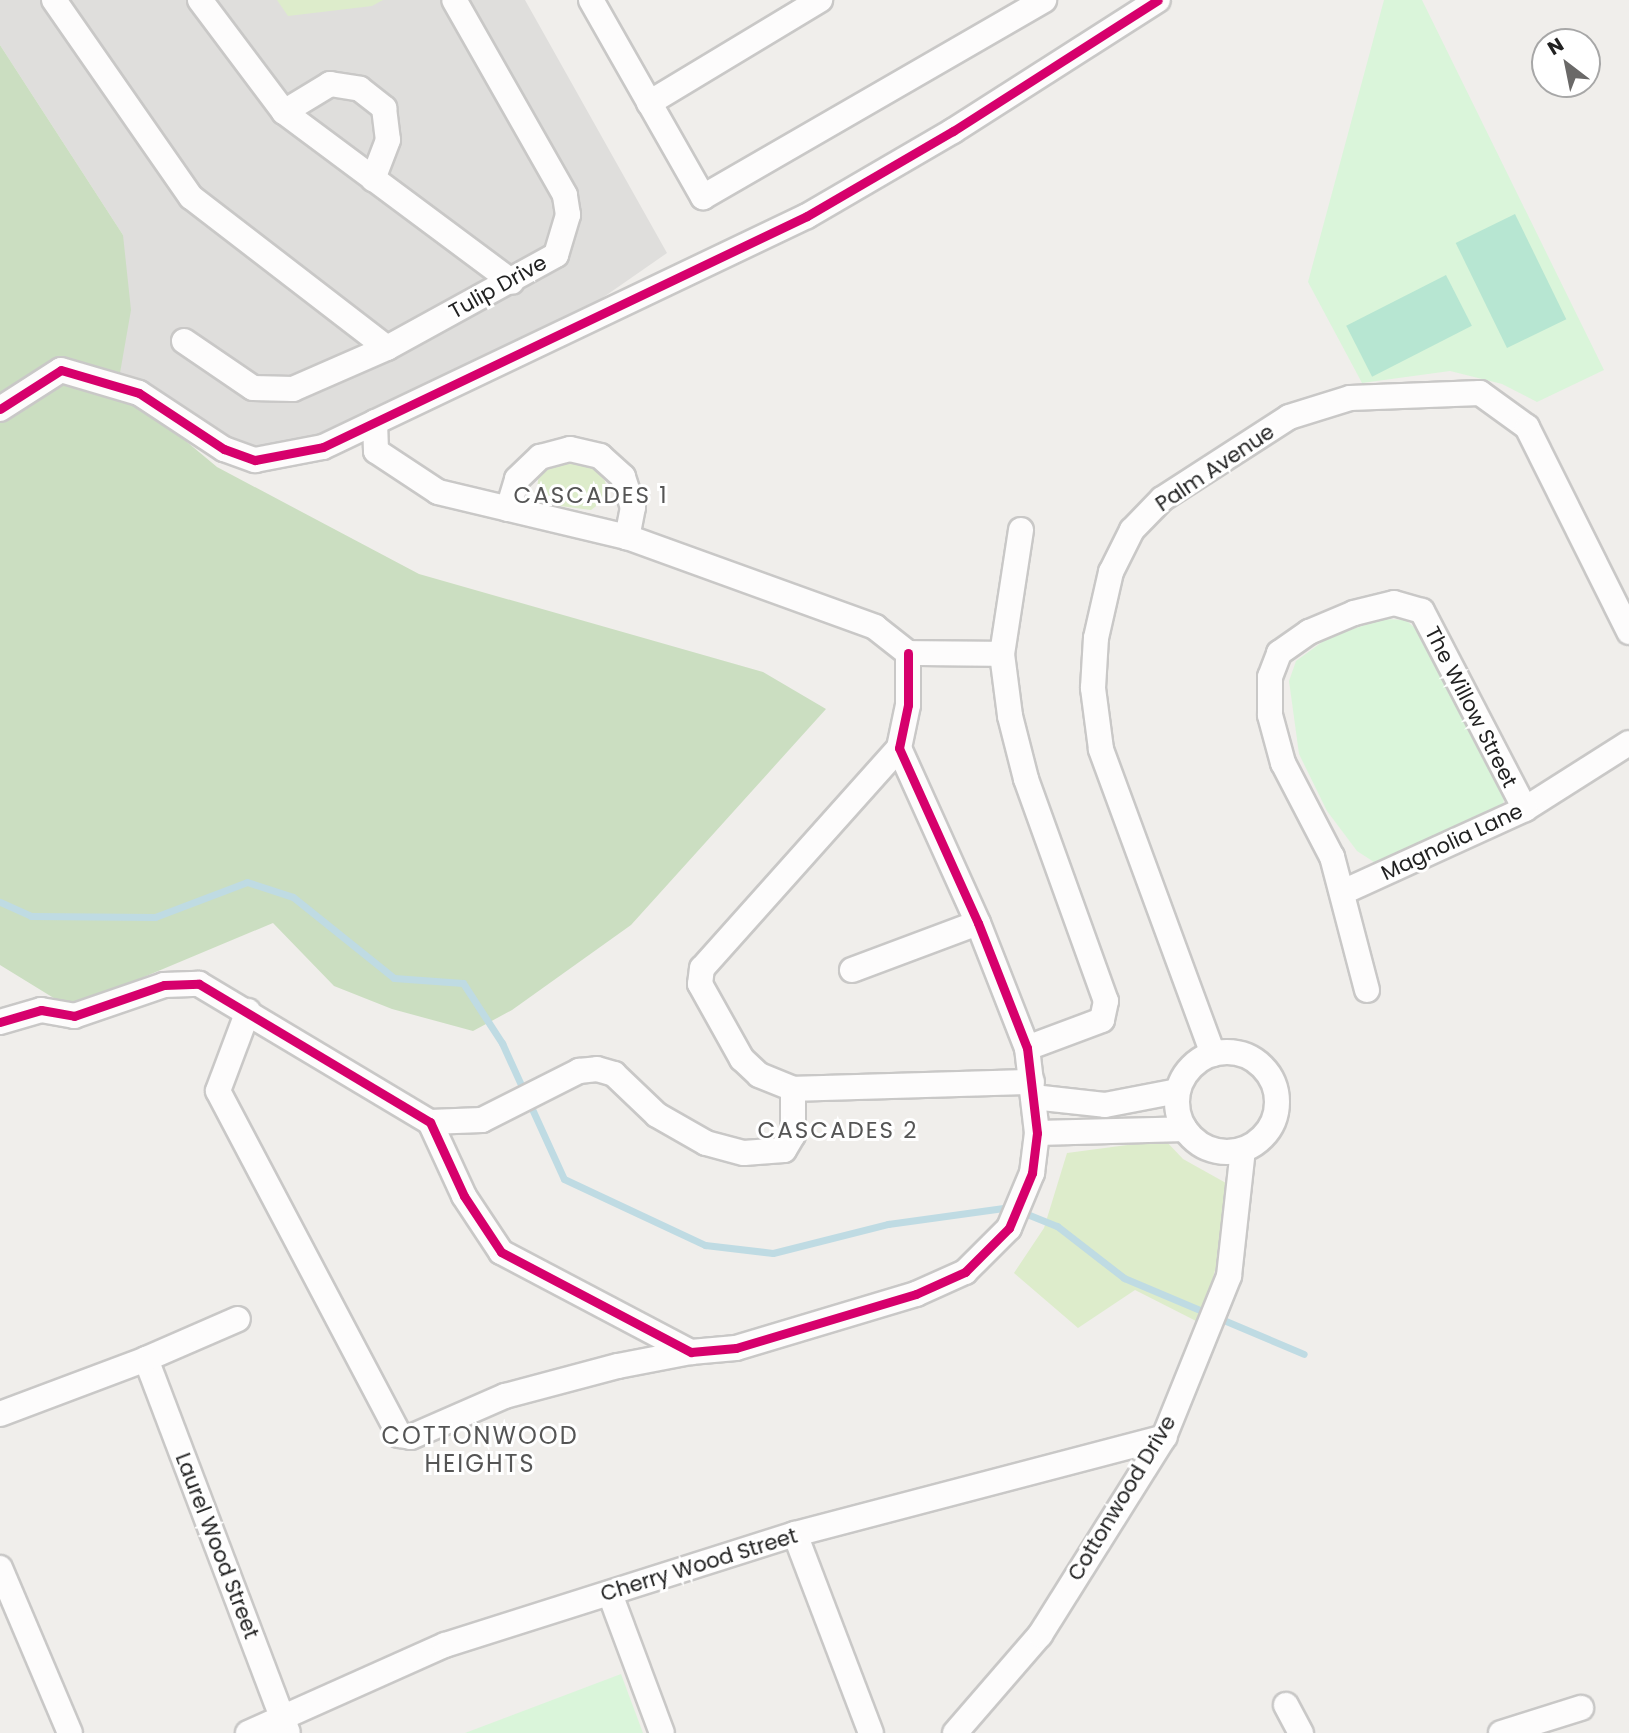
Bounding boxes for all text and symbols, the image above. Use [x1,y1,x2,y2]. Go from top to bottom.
north arrow [1531,28,1601,98]
text: N [1542,31,1569,62]
street label: Tulip Drive [445,250,551,324]
street label: Palm Avenue [1151,419,1279,517]
district label: CASCADES 1 [515,481,667,509]
street label: The Willow Street [1420,622,1522,792]
street label: Magnolia Lane [1377,798,1527,886]
district label: CASCADES 2 [759,1116,917,1144]
street label: Cottonwood Drive [1063,1411,1181,1585]
district label: COTTONWOOD HEIGHTS [383,1422,577,1478]
street label: Laurel Wood Street [170,1450,264,1642]
street label: Cherry Wood Street [598,1523,800,1607]

